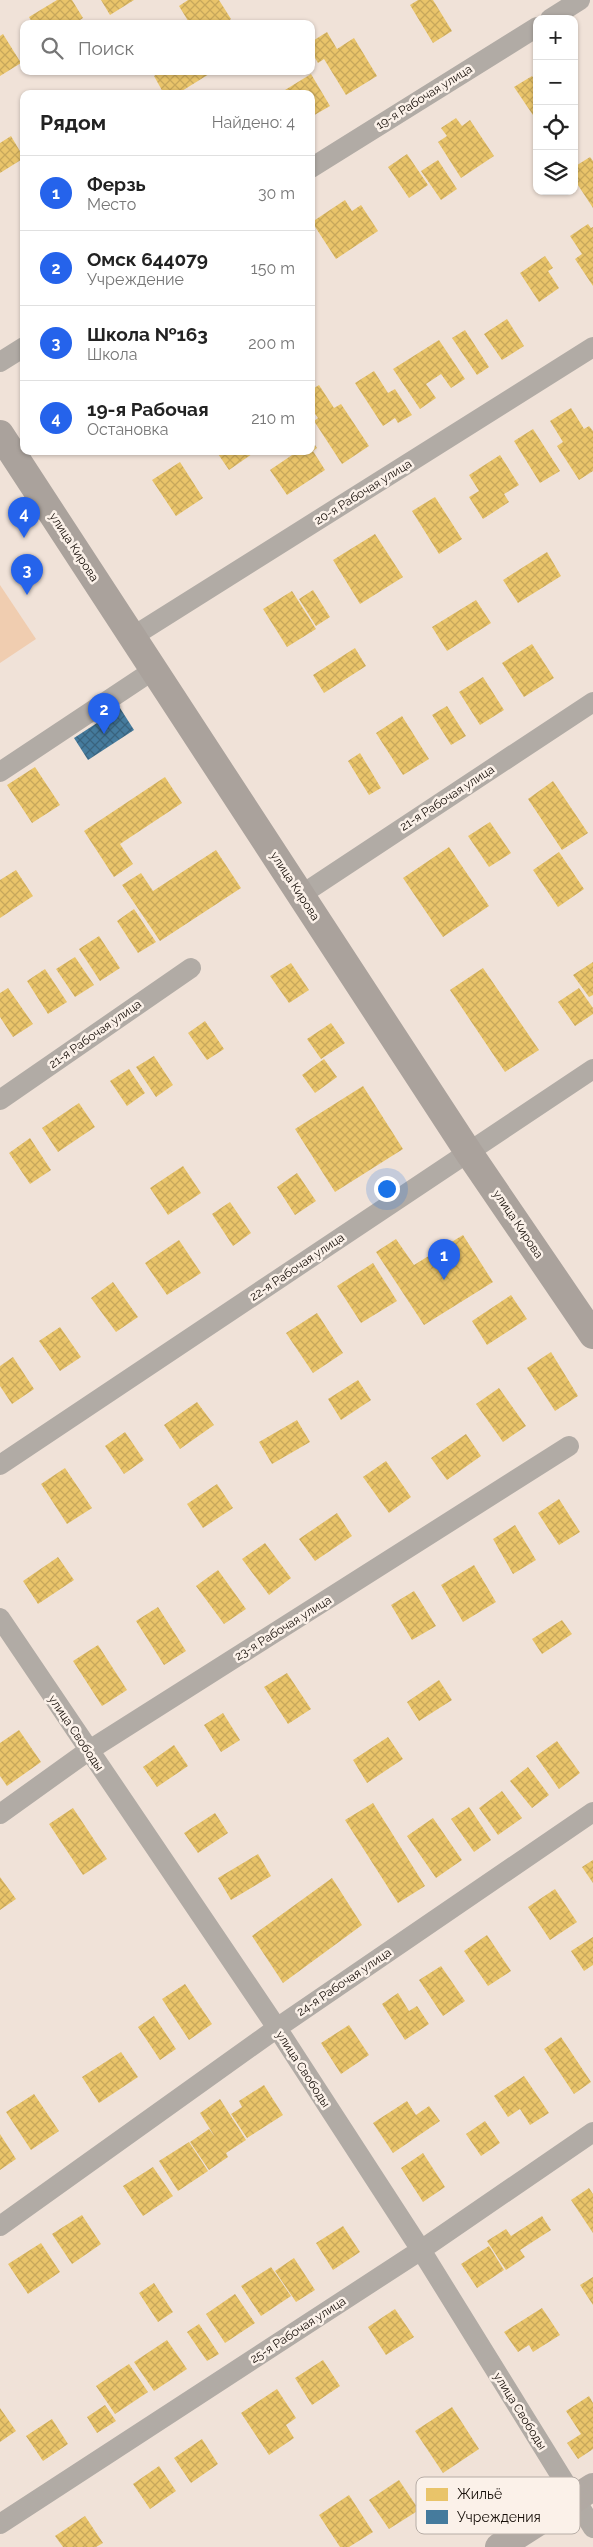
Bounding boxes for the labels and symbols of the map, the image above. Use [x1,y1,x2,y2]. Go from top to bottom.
street label: 19-я Рабочая улица [373,62,475,132]
street label: 20-я Рабочая улица [312,456,414,528]
pin: 4 [8,497,40,538]
street label: улица Кирова [47,510,101,584]
pin: 3 [11,554,43,595]
pin: 2 [88,693,120,734]
street label: 21-я Рабочая улица [397,762,497,834]
street label: улица Кирова [268,849,322,923]
street label: 21-я Рабочая улица [46,997,144,1071]
your location [374,1176,400,1202]
street label: улица Кирова [490,1187,546,1261]
street label: 22-я Рабочая улица [247,1230,347,1304]
pin: 1 [428,1239,460,1280]
street label: 23-я Рабочая улица [232,1593,334,1663]
street label: улица Свободы [45,1692,107,1774]
street label: 24-я Рабочая улица [294,1945,394,2019]
street label: улица Свободы [273,2028,333,2110]
street label: 25-я Рабочая улица [248,2294,348,2366]
street label: улица Свободы [491,2370,549,2452]
legend [416,2477,580,2534]
text: Жильё [457,2486,502,2502]
text: Учреждения [457,2509,541,2525]

